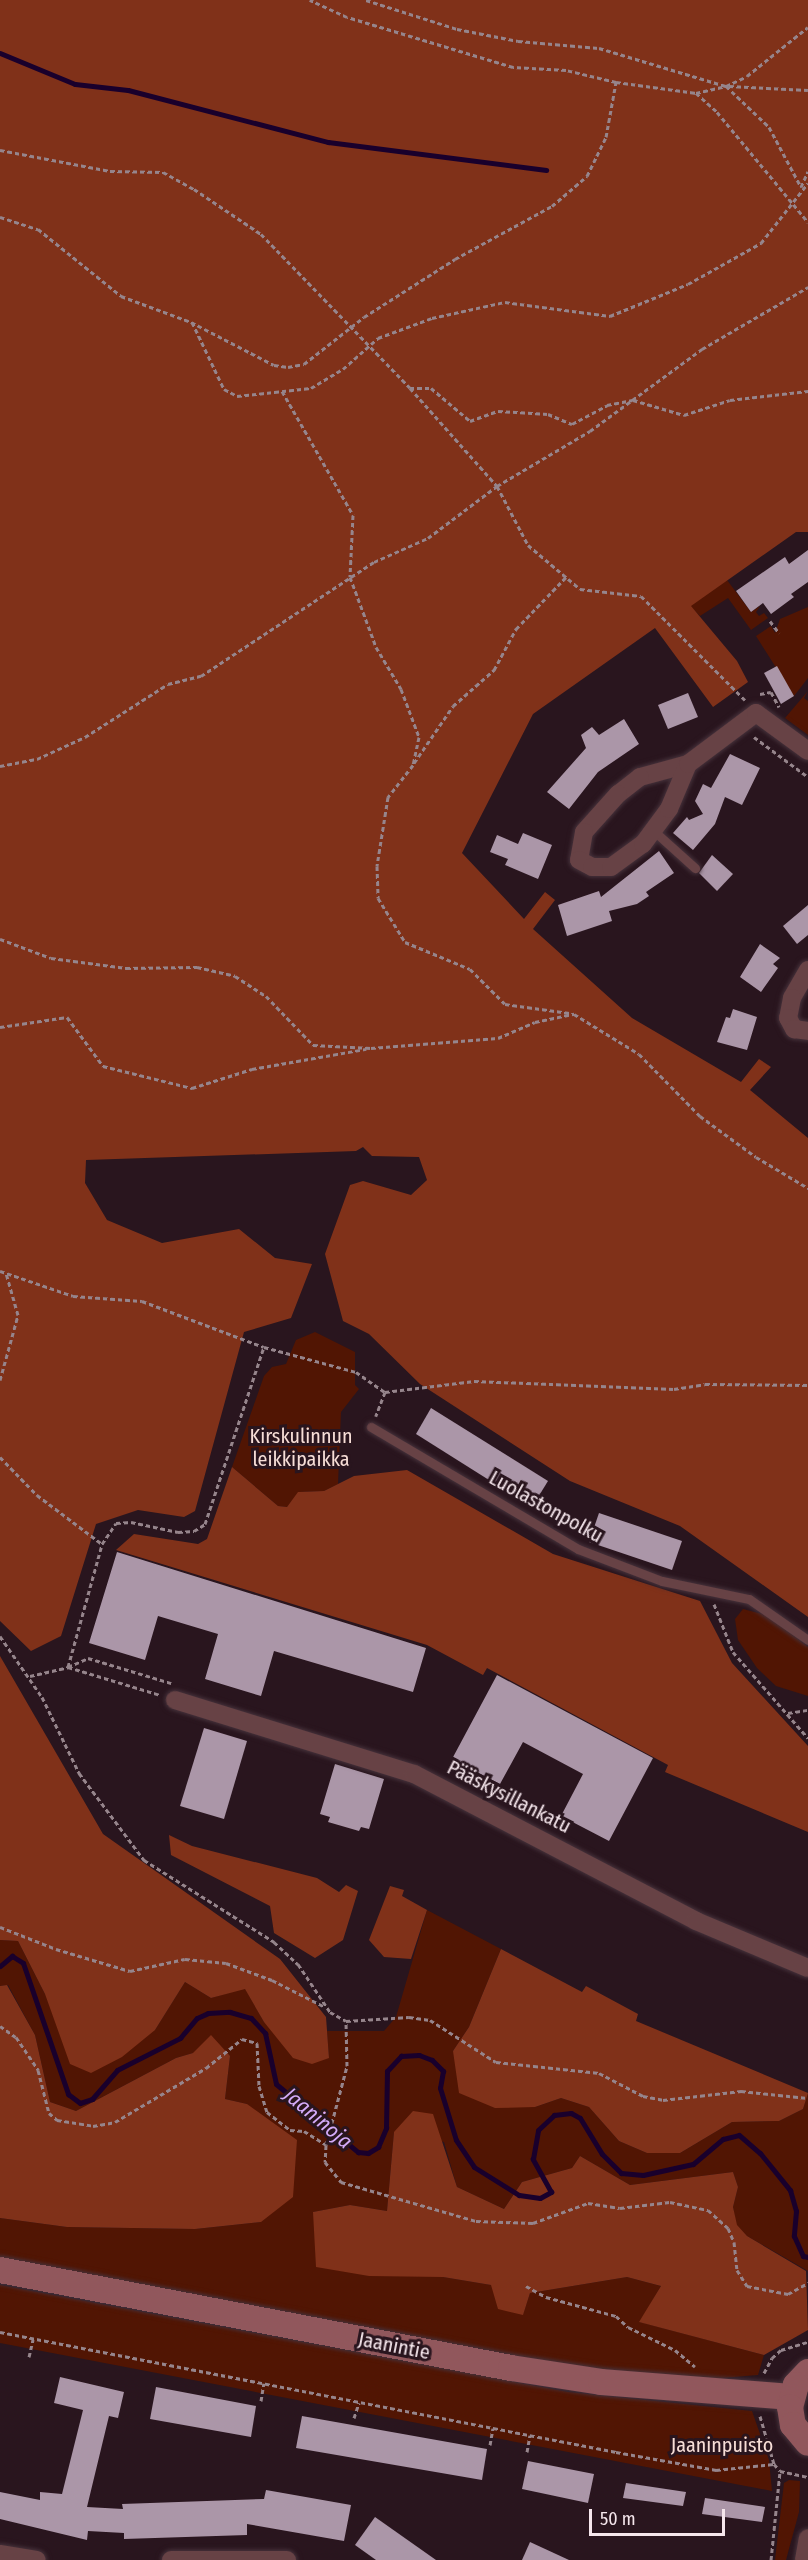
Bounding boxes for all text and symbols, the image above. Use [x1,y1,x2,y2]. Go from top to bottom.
park label: Kirskulinnun leikkipaikka [250,1424,352,1471]
street label: Luolastonpolku [485,1466,607,1548]
street label: Pääskysillankatu [443,1756,575,1838]
water label: Jaaninoja [278,2082,358,2154]
street label: Jaanintie [356,2327,432,2365]
park label: Jaaninpuisto [671,2433,773,2457]
scale bar [592,2497,728,2535]
text: 50 m [600,2508,636,2530]

